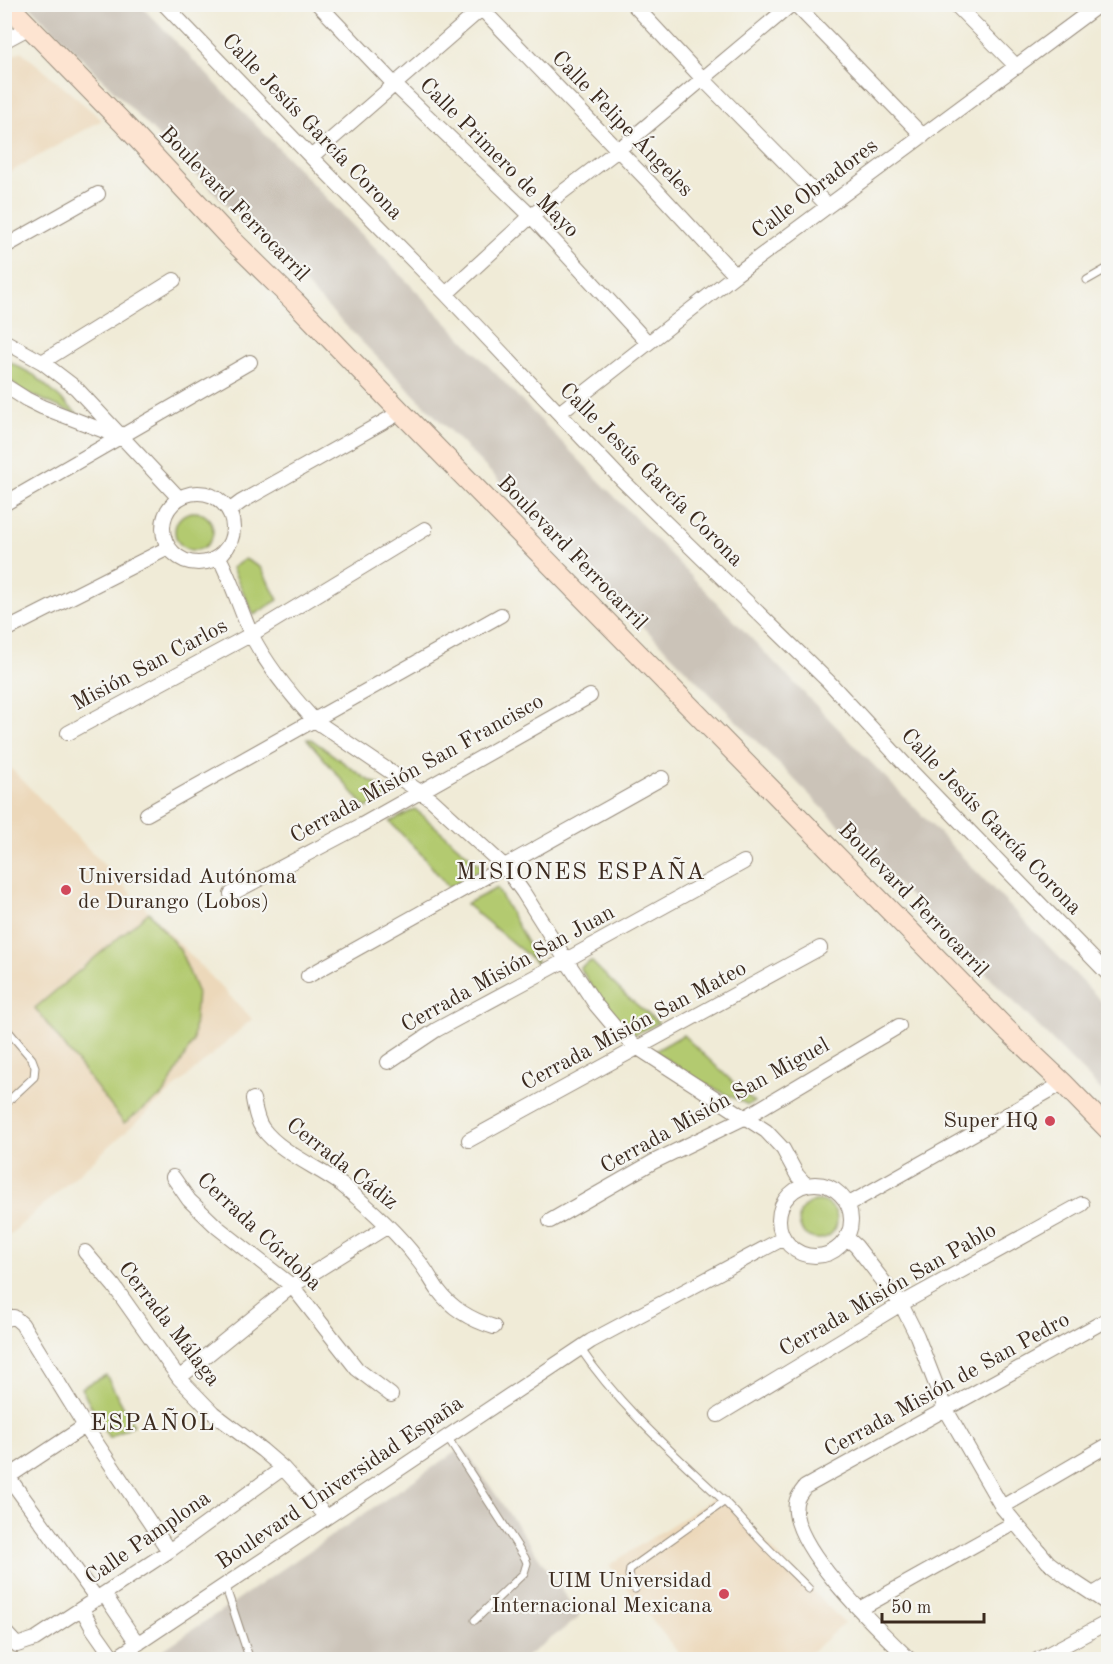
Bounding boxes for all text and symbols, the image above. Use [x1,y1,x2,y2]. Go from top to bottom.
street label: Calle Jesús García Corona [217,30,407,224]
street label: Calle Felipe Ángeles [547,45,699,201]
street label: Calle Primero de Mayo [415,74,583,242]
street label: Boulevard Ferrocarril [155,123,313,285]
street label: Calle Obradores [748,135,882,243]
street label: Calle Jesús García Corona [555,379,747,571]
street label: Boulevard Ferrocarril [493,472,651,634]
street label: Misión San Carlos [69,615,231,715]
street label: Cerrada Misión San Francisco [287,690,547,848]
street label: Calle Jesús García Corona [896,725,1086,919]
street label: Boulevard Ferrocarril [834,819,992,981]
district label: MISIONES ESPAÑA [456,856,706,885]
place label: Universidad Autónoma de Durango (Lobos) [78,866,297,913]
marker: Universidad Autónoma de Durango (Lobos) [59,883,73,897]
street label: Cerrada Misión San Juan [398,901,618,1037]
street label: Cerrada Misión San Mateo [518,957,750,1095]
street label: Cerrada Misión San Miguel [597,1034,833,1178]
place label: Super HQ [943,1110,1038,1132]
street label: Cerrada Cádiz [282,1114,402,1214]
marker: Super HQ [1043,1114,1057,1128]
street label: Cerrada Córdoba [192,1169,326,1295]
street label: Cerrada Misión San Pablo [776,1219,1000,1361]
street label: Cerrada Málaga [114,1258,224,1390]
street label: Cerrada Misión de San Pedro [821,1308,1073,1462]
street label: Boulevard Universidad España [213,1392,467,1574]
district label: ESPAÑOL [90,1407,216,1436]
street label: Calle Pamplona [81,1487,215,1589]
place label: UIM Universidad Internacional Mexicana [491,1570,712,1617]
scale bar [882,1586,984,1624]
marker: UIM Universidad Internacional Mexicana [717,1587,731,1601]
text: 50 m [891,1599,931,1617]

